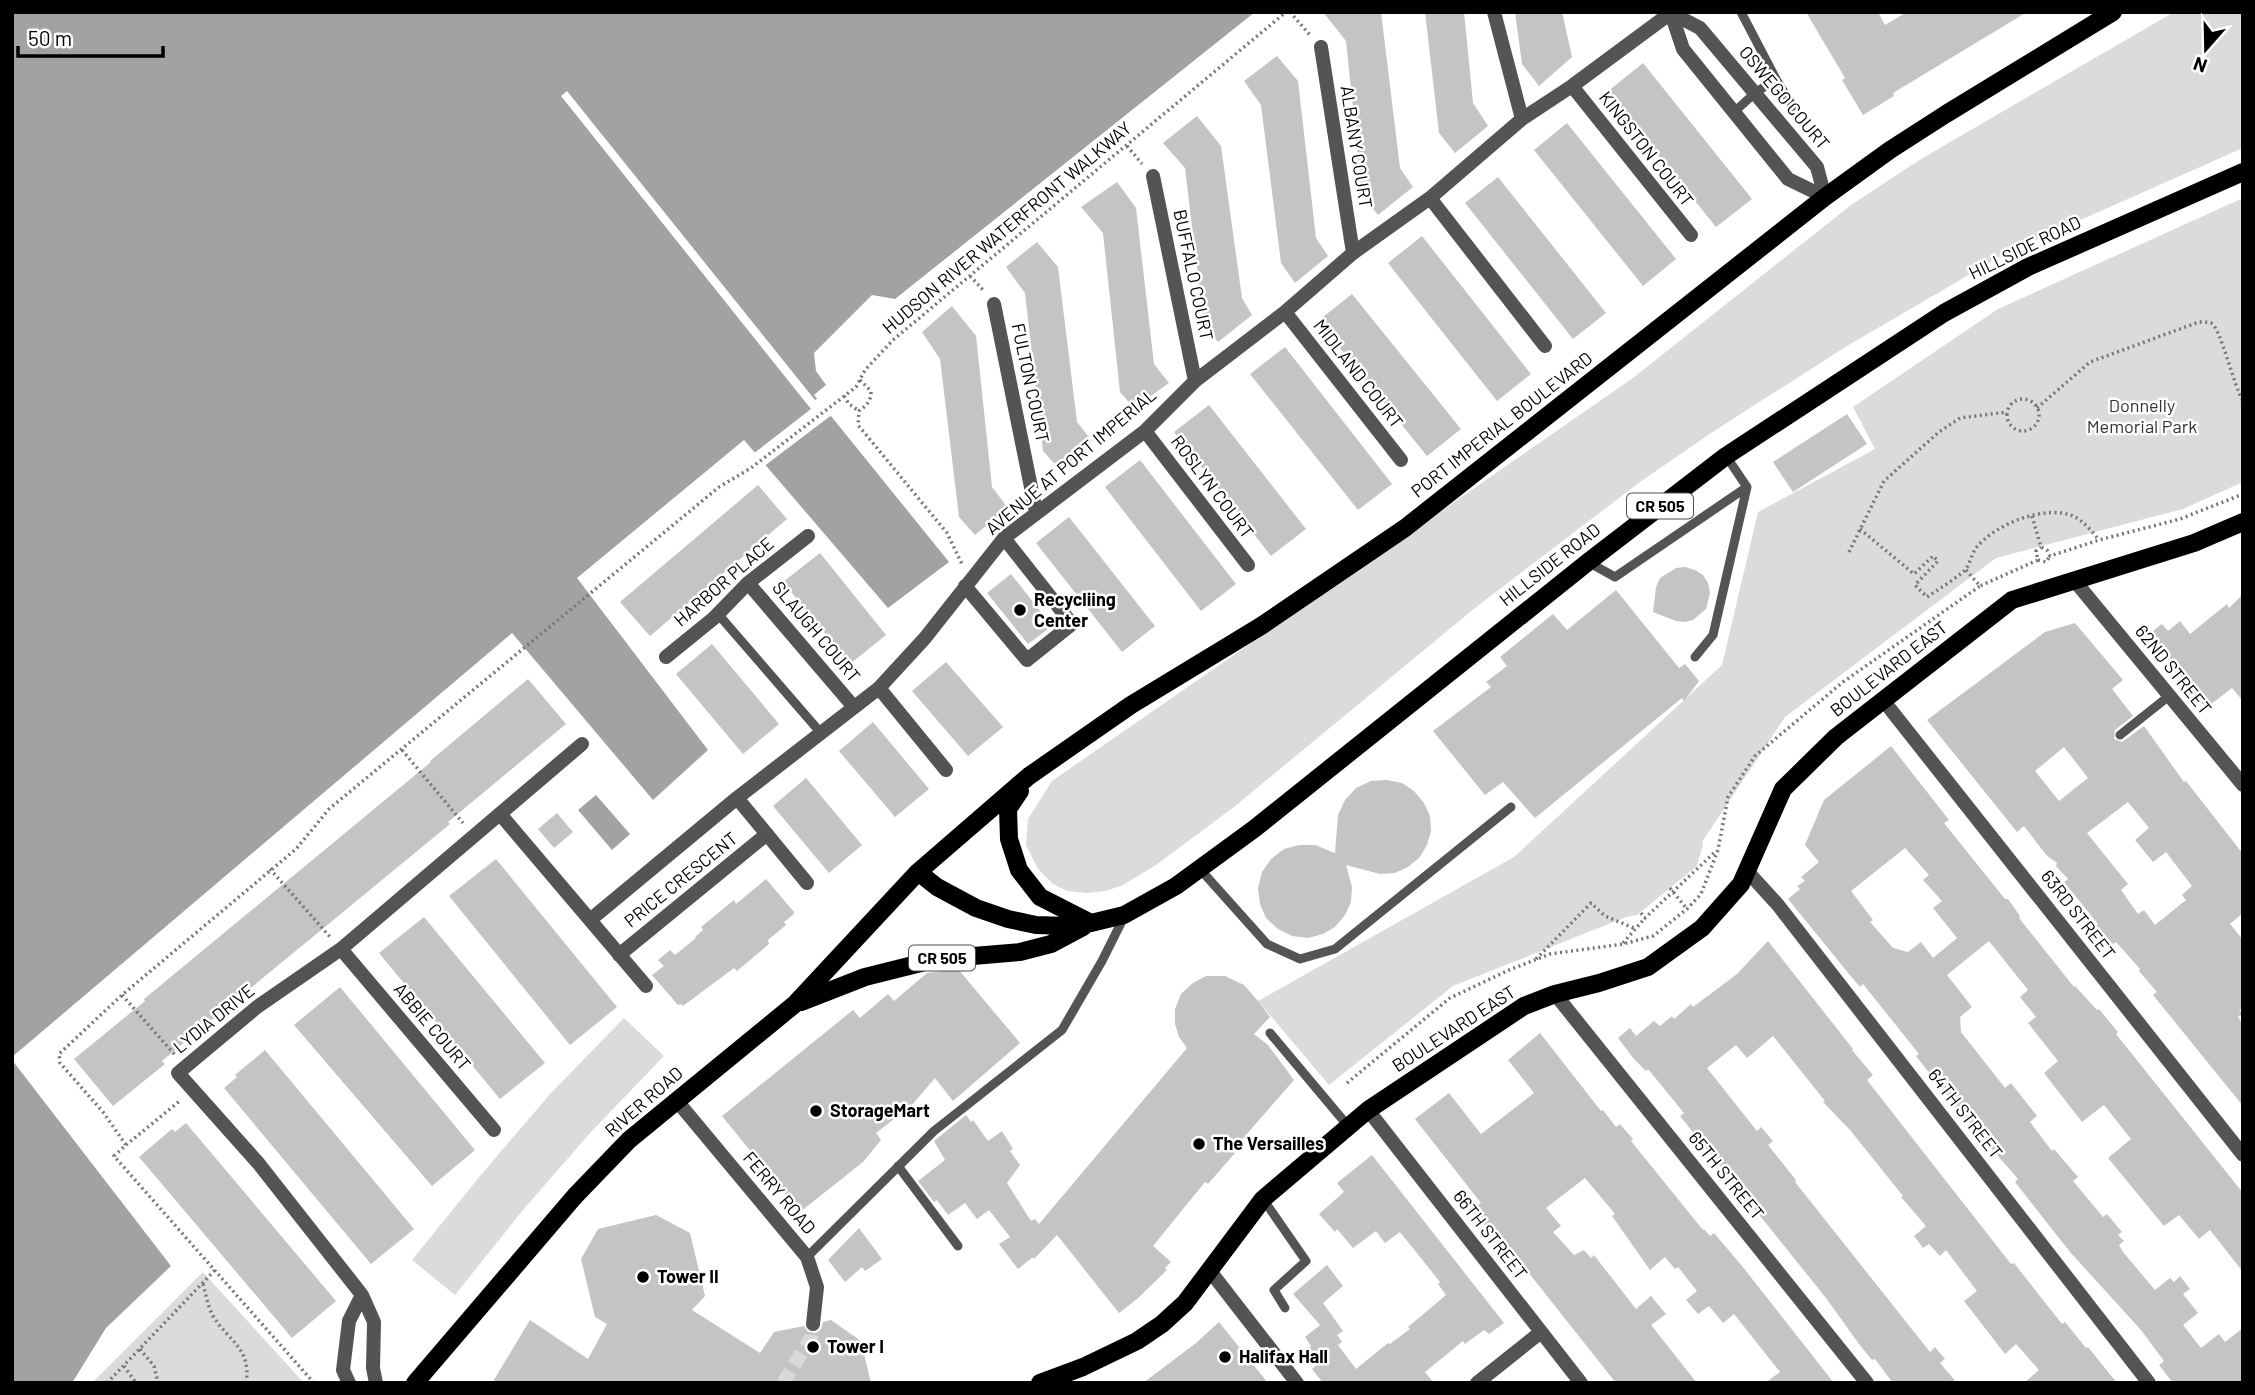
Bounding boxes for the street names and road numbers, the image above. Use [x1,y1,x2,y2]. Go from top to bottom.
street label: OSWEGO COURT [1735,41,1835,154]
street label: ALBANY COURT [1336,84,1378,210]
street label: KINGSTON COURT [1595,86,1699,210]
street label: HUDSON RIVER WATERFRONT WALKWAY [877,117,1135,338]
street label: BUFFALO COURT [1169,207,1219,342]
street label: HILLSIDE ROAD [1965,210,2084,284]
street label: MIDLAND COURT [1309,315,1408,432]
street label: FULTON COURT [1008,321,1054,445]
street label: PORT IMPERIAL BOULEVARD [1406,347,1596,502]
street label: AVENUE AT PORT IMPERIAL [981,383,1160,539]
street label: ROSLYN COURT [1167,431,1259,542]
road number: CR 505 [1627,494,1693,519]
street label: HILLSIDE ROAD [1495,518,1604,610]
street label: HARBOR PLACE [669,532,778,631]
street label: SLAUGH COURT [768,576,865,686]
street label: BOULEVARD EAST [1825,616,1951,721]
street label: 62ND STREET [2131,620,2217,719]
street label: PRICE CRESCENT [619,827,741,932]
street label: 63RD STREET [2037,865,2121,964]
road number: CR 505 [909,946,975,970]
street label: ABBIE COURT [390,978,476,1075]
street label: LYDIA DRIVE [168,979,258,1058]
street label: BOULEVARD EAST [1388,980,1519,1076]
street label: RIVER ROAD [600,1062,687,1141]
street label: 64TH STREET [1924,1064,2008,1163]
street label: 65TH STREET [1684,1127,1769,1224]
street label: FERRY ROAD [739,1147,821,1238]
street label: 66TH STREET [1449,1185,1533,1284]

